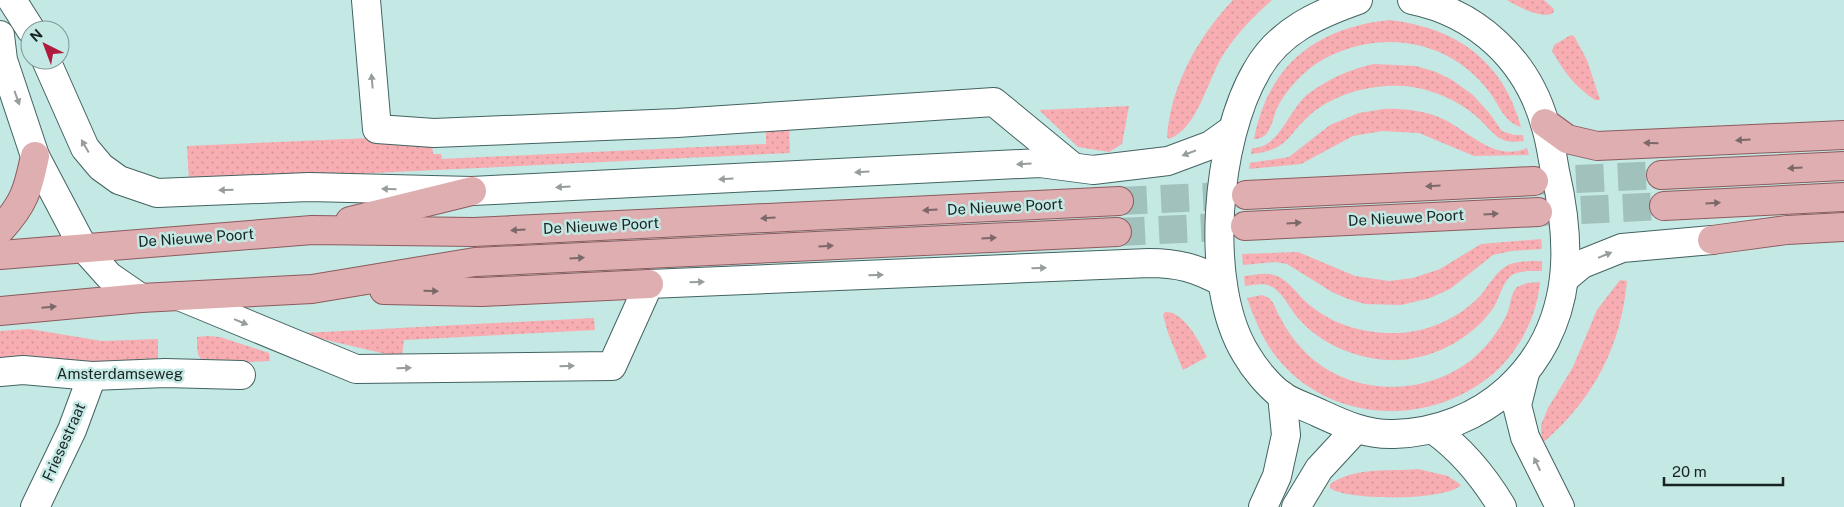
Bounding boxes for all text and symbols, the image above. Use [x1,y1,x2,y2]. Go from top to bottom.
north arrow [20,20,70,70]
text: N [27,26,46,45]
one-way arrow [368,72,376,88]
one-way arrow [13,91,21,106]
one-way arrow [1735,136,1751,144]
one-way arrow [80,139,89,152]
one-way arrow [1643,139,1659,147]
one-way arrow [1182,150,1197,157]
one-way arrow [1016,160,1032,168]
one-way arrow [1787,165,1803,173]
one-way arrow [854,168,870,176]
one-way arrow [717,175,733,183]
one-way arrow [1425,182,1441,190]
one-way arrow [555,183,571,191]
one-way arrow [380,185,396,193]
one-way arrow [218,187,234,195]
street label: De Nieuwe Poort [947,195,1064,218]
one-way arrow [1705,199,1721,207]
street label: De Nieuwe Poort [1348,206,1465,229]
one-way arrow [922,207,938,215]
one-way arrow [1483,210,1499,218]
street label: De Nieuwe Poort [543,214,660,237]
one-way arrow [760,215,776,223]
one-way arrow [1286,219,1302,227]
street label: De Nieuwe Poort [137,225,255,250]
one-way arrow [510,227,526,235]
one-way arrow [981,234,997,242]
one-way arrow [819,241,835,249]
one-way arrow [1598,251,1613,259]
one-way arrow [569,253,585,261]
one-way arrow [1031,263,1047,271]
one-way arrow [869,270,885,278]
one-way arrow [690,278,706,286]
one-way arrow [423,287,439,295]
one-way arrow [41,303,57,311]
one-way arrow [233,318,248,326]
one-way arrow [559,362,575,370]
one-way arrow [397,364,413,372]
street label: Amsterdamseweg [57,365,183,382]
street label: Friesestraat [39,400,88,484]
scale bar [1664,454,1783,486]
one-way arrow [1532,457,1540,471]
text: 20 m [1672,463,1707,480]

